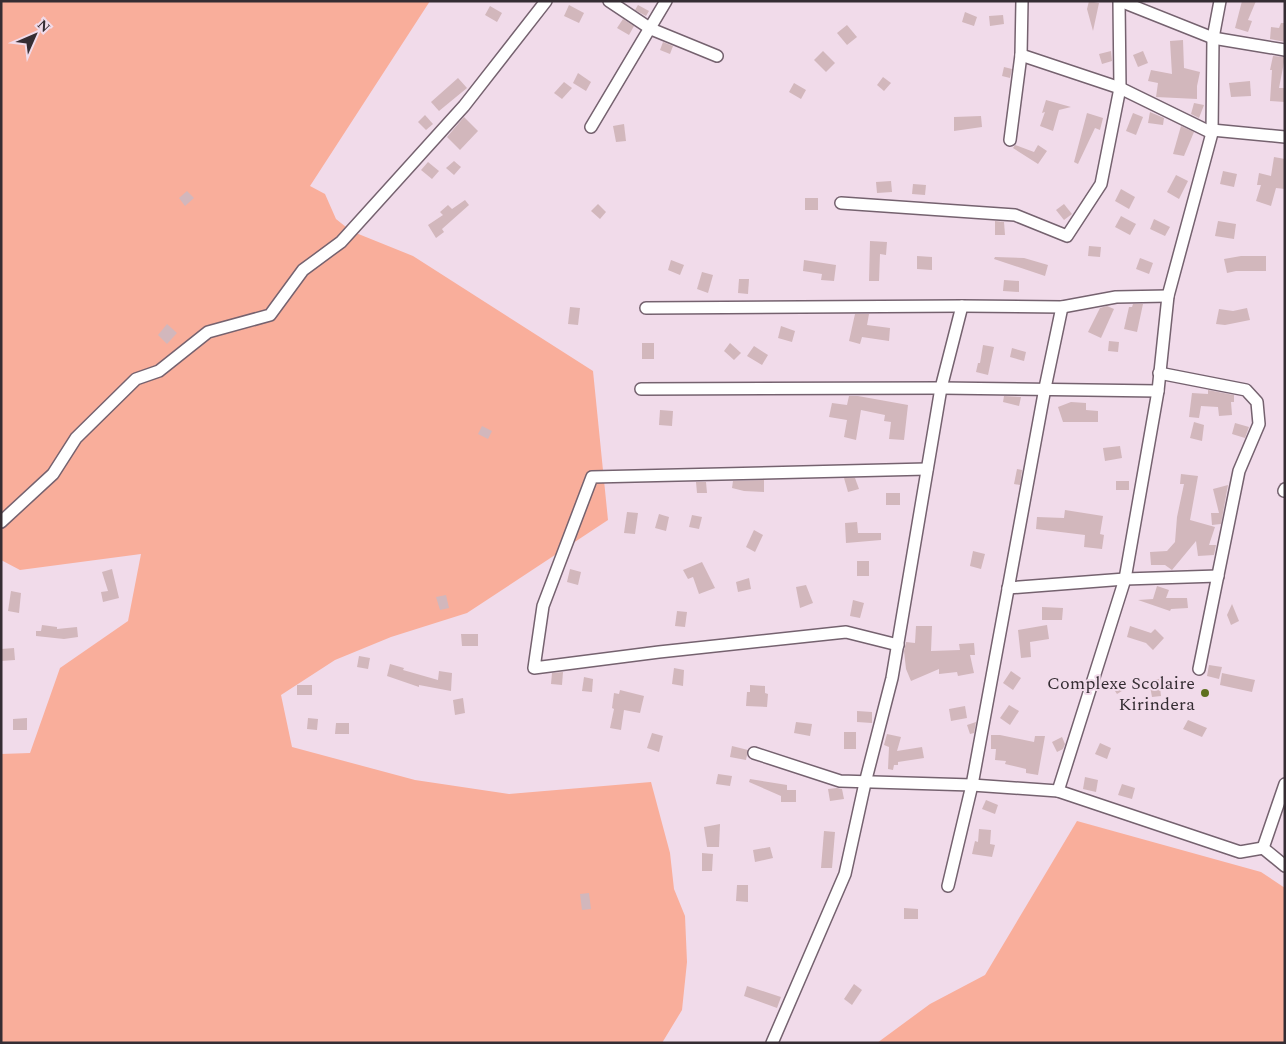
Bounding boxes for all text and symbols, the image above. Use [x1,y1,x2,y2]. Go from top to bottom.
north arrow [10,10,60,60]
text: N [32,15,55,38]
place label: Complexe Scolaire Kirindera [1047,670,1195,718]
marker: Complexe Scolaire Kirindera [1199,687,1211,699]

